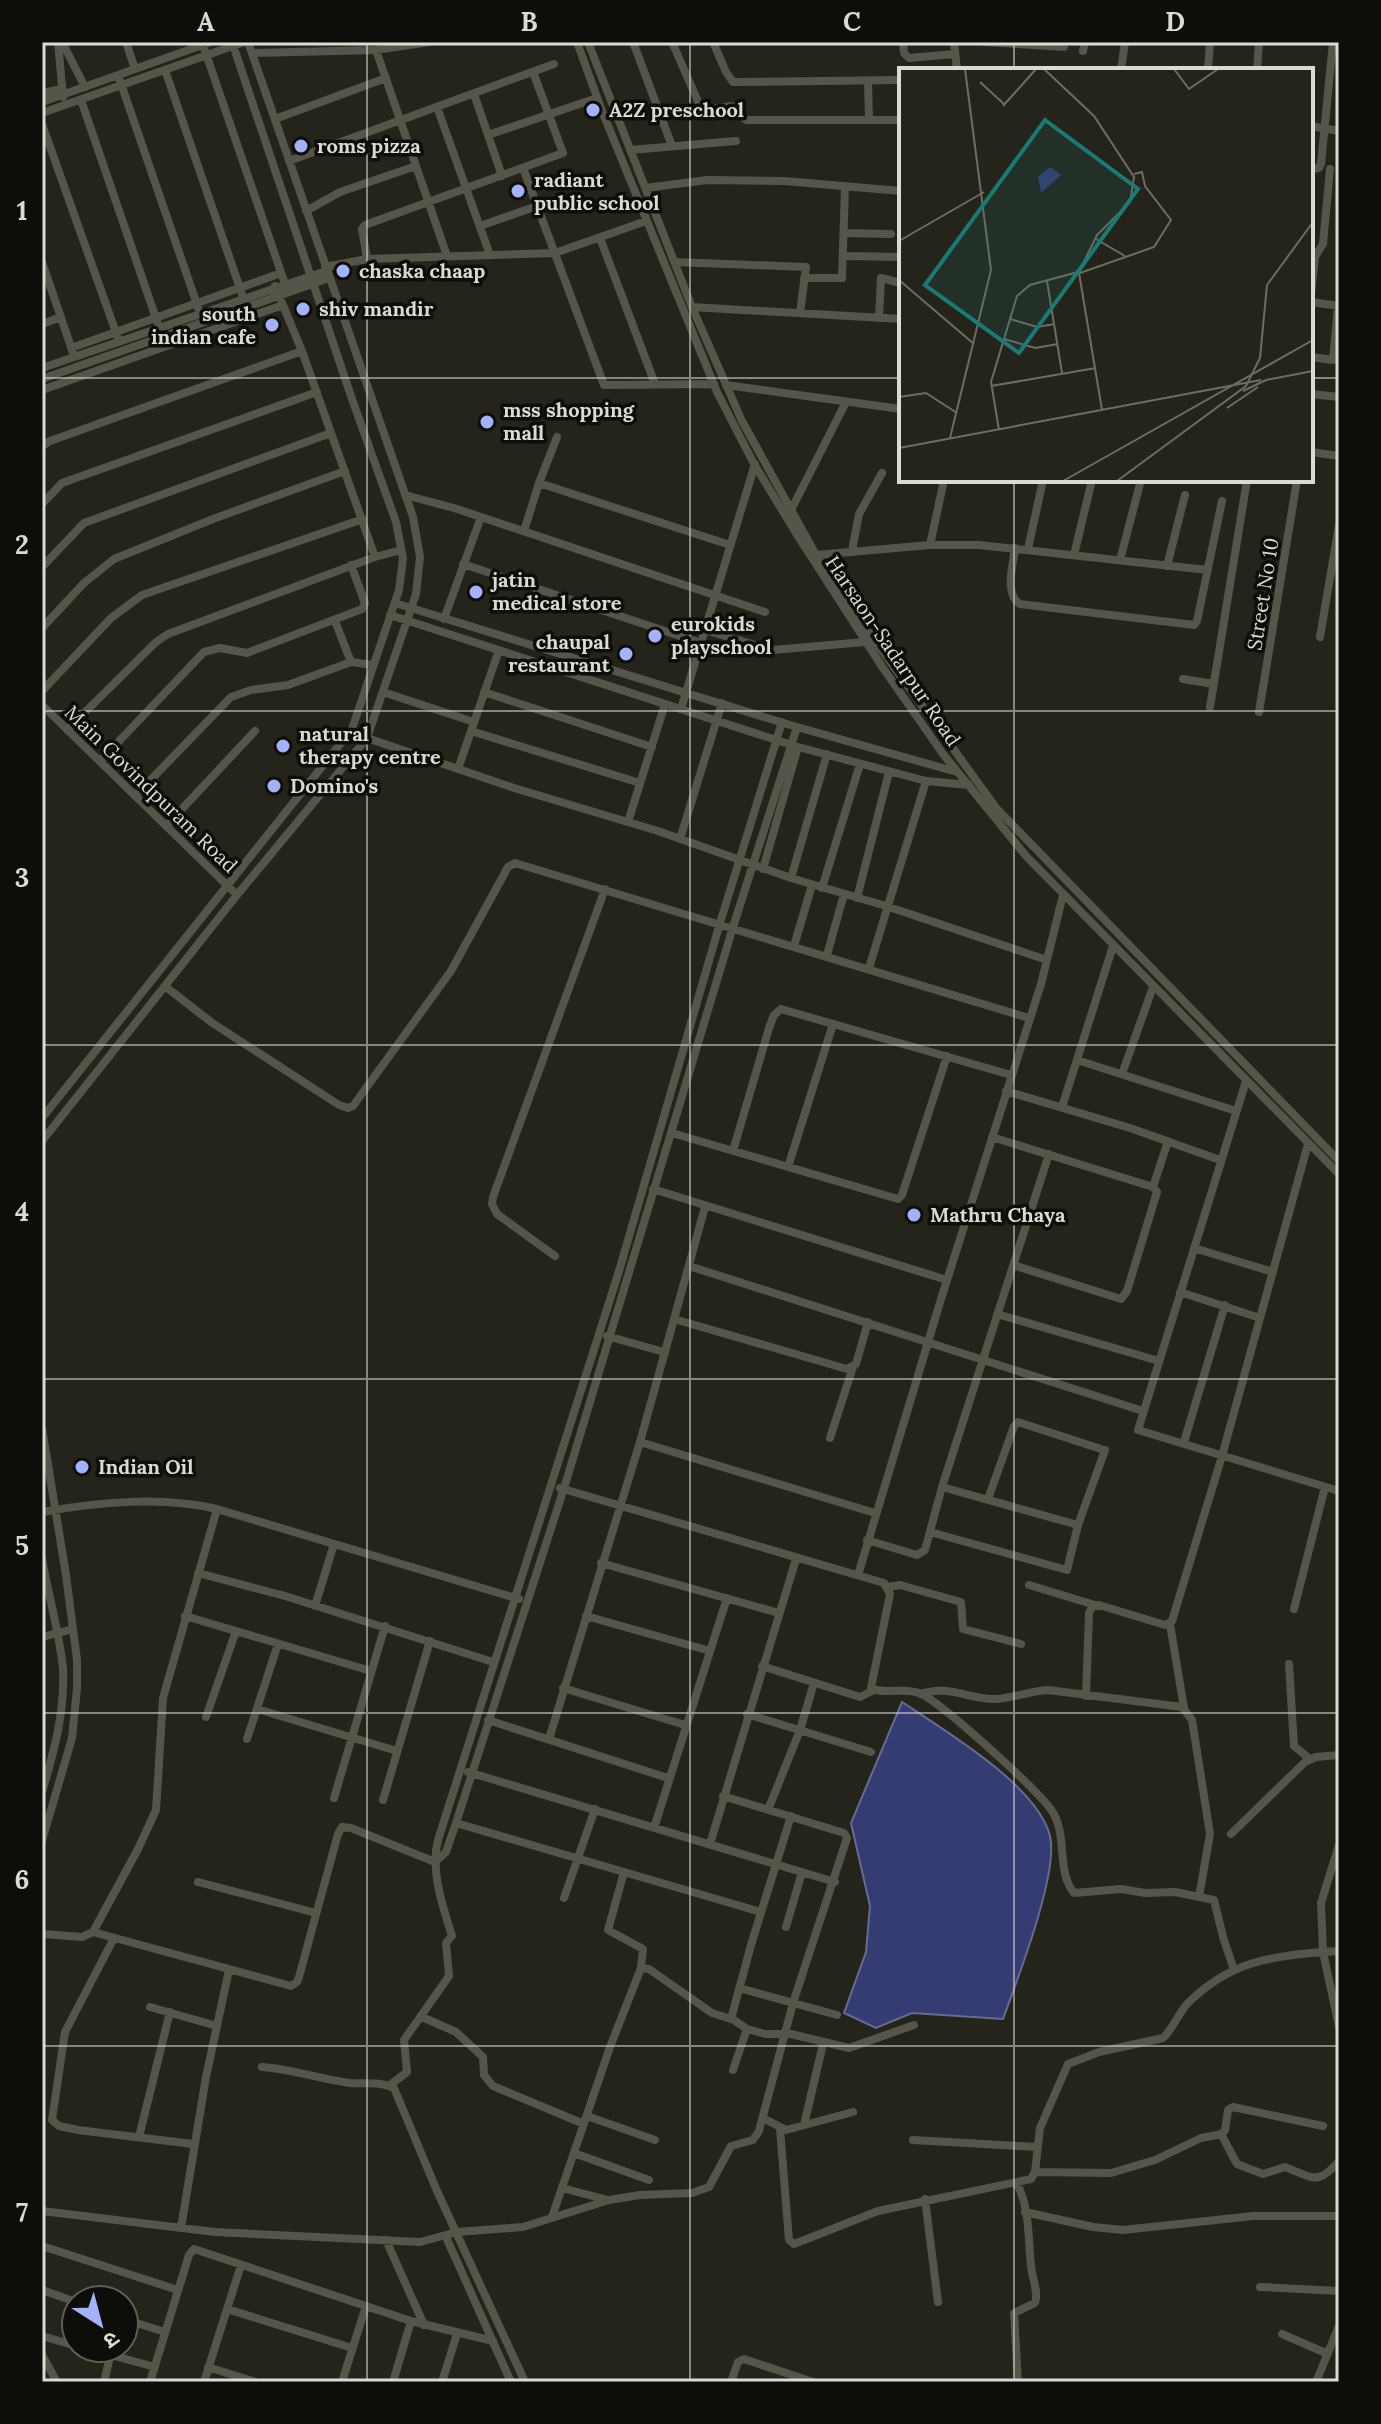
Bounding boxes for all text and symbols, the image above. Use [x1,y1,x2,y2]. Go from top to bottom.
text: A [197,5,215,38]
text: B [520,5,538,38]
text: C [843,5,861,38]
text: D [1165,5,1185,38]
inset map [899,68,1313,482]
place label: A2Z preschool [609,97,744,122]
marker: A2Z preschool [584,101,602,119]
place label: roms pizza [317,133,421,158]
marker: roms pizza [292,137,310,155]
place label: radiant public school [534,167,659,215]
marker: radiant public school [509,182,527,200]
text: 1 [17,194,27,227]
place label: chaska chaap [359,258,485,283]
marker: chaska chaap [334,262,352,280]
place label: shiv mandir [319,296,434,321]
marker: shiv mandir [294,300,312,318]
place label: south indian cafe [151,301,257,349]
marker: south indian cafe [263,316,281,334]
place label: mss shopping mall [503,397,635,445]
marker: mss shopping mall [478,413,496,431]
text: 2 [15,528,29,561]
street label: Street No 10 [1241,536,1284,652]
street label: Harsaon-Sadarpur Road [820,551,966,751]
place label: jatin medical store [490,567,622,615]
marker: jatin medical store [467,583,485,601]
place label: eurokids playschool [671,611,772,659]
marker: eurokids playschool [646,627,664,645]
place label: chaupal restaurant [508,629,611,677]
marker: chaupal restaurant [617,645,635,663]
street label: Main Govindpuram Road [60,700,243,878]
place label: natural therapy centre [299,721,441,769]
marker: natural therapy centre [274,737,292,755]
place label: Domino's [290,773,379,798]
marker: Domino's [265,777,283,795]
text: 3 [15,861,29,894]
text: 4 [15,1195,29,1228]
place label: Mathru Chaya [930,1202,1066,1227]
marker: Mathru Chaya [905,1206,923,1224]
place label: Indian Oil [98,1454,193,1479]
marker: Indian Oil [73,1458,91,1476]
text: 5 [15,1529,29,1562]
text: 6 [15,1863,29,1896]
text: 7 [16,2196,28,2229]
north arrow [60,2284,140,2364]
text: उ [97,2325,125,2356]

